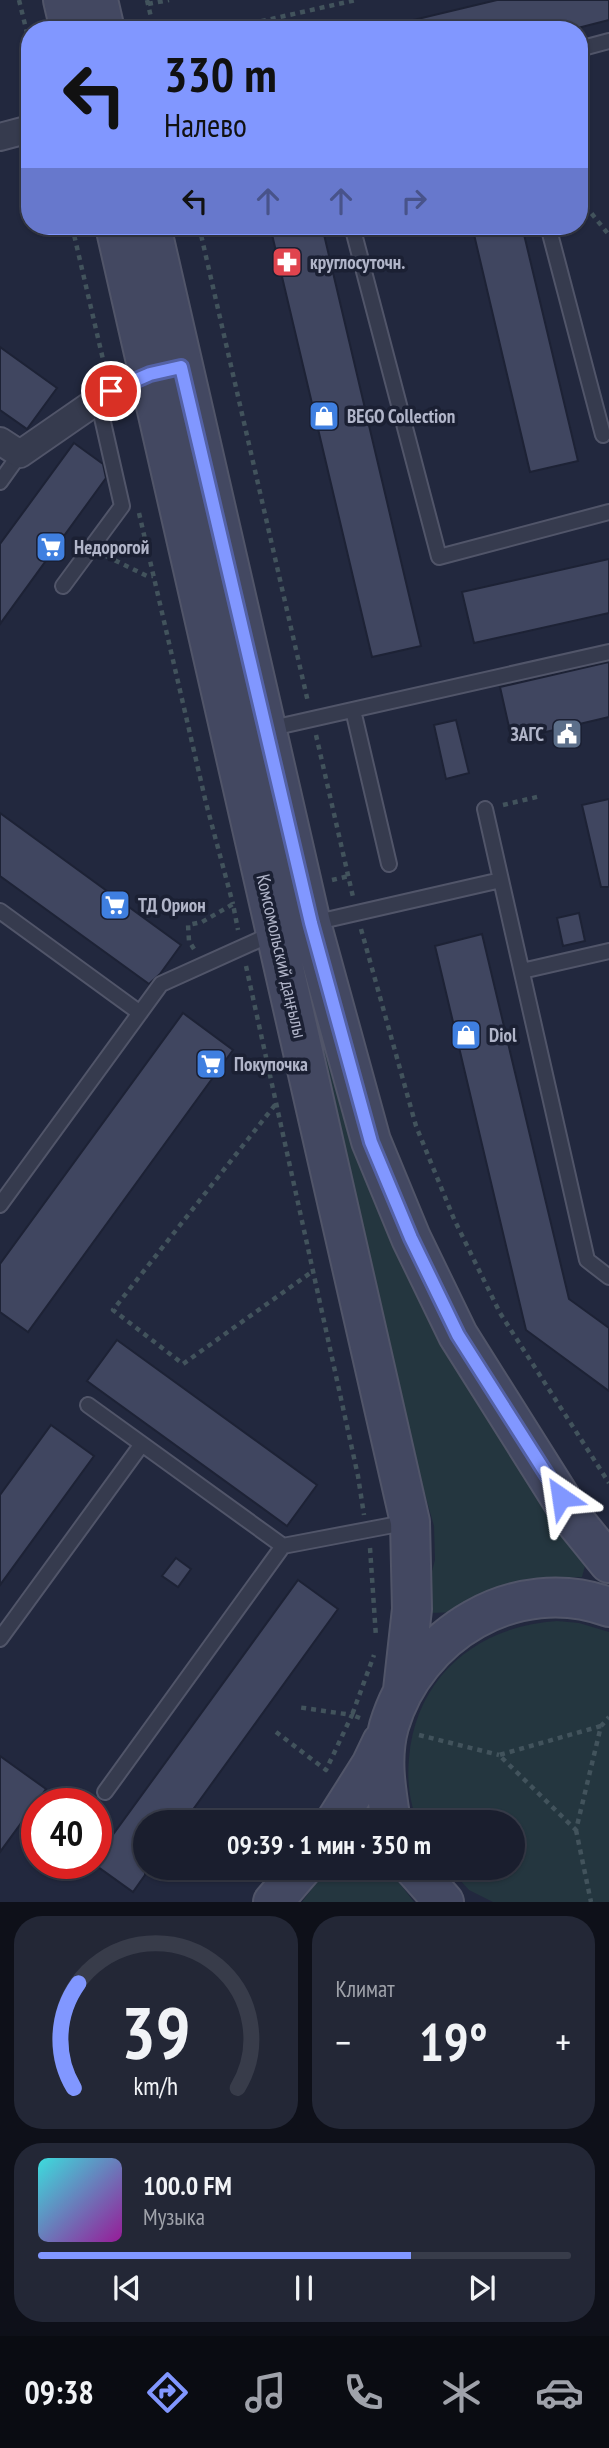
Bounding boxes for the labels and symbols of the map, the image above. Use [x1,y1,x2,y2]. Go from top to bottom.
pharmacy icon: круглосуточн. [270,245,304,279]
place label: круглосуточн. [310,250,405,274]
pin [81,361,141,421]
shop icon: BEGO Collection [307,399,341,433]
place label: BEGO Collection [347,404,455,428]
supermarket icon: Недорогой [34,530,68,564]
place label: Недорогой [74,535,149,559]
public building icon: ЗАГС [550,717,584,751]
place label: ЗАГС [511,722,544,746]
street label: Комсомольский даңғылы [251,872,313,1040]
supermarket icon: ТД Орион [98,888,132,922]
place label: ТД Орион [138,893,206,917]
shop icon: Diol [449,1018,483,1052]
place label: Diol [489,1023,517,1047]
supermarket icon: Покупочка [194,1047,228,1081]
place label: Покупочка [234,1052,308,1076]
position arrow [524,1460,598,1534]
speed limit sign: 40 [21,1788,112,1879]

